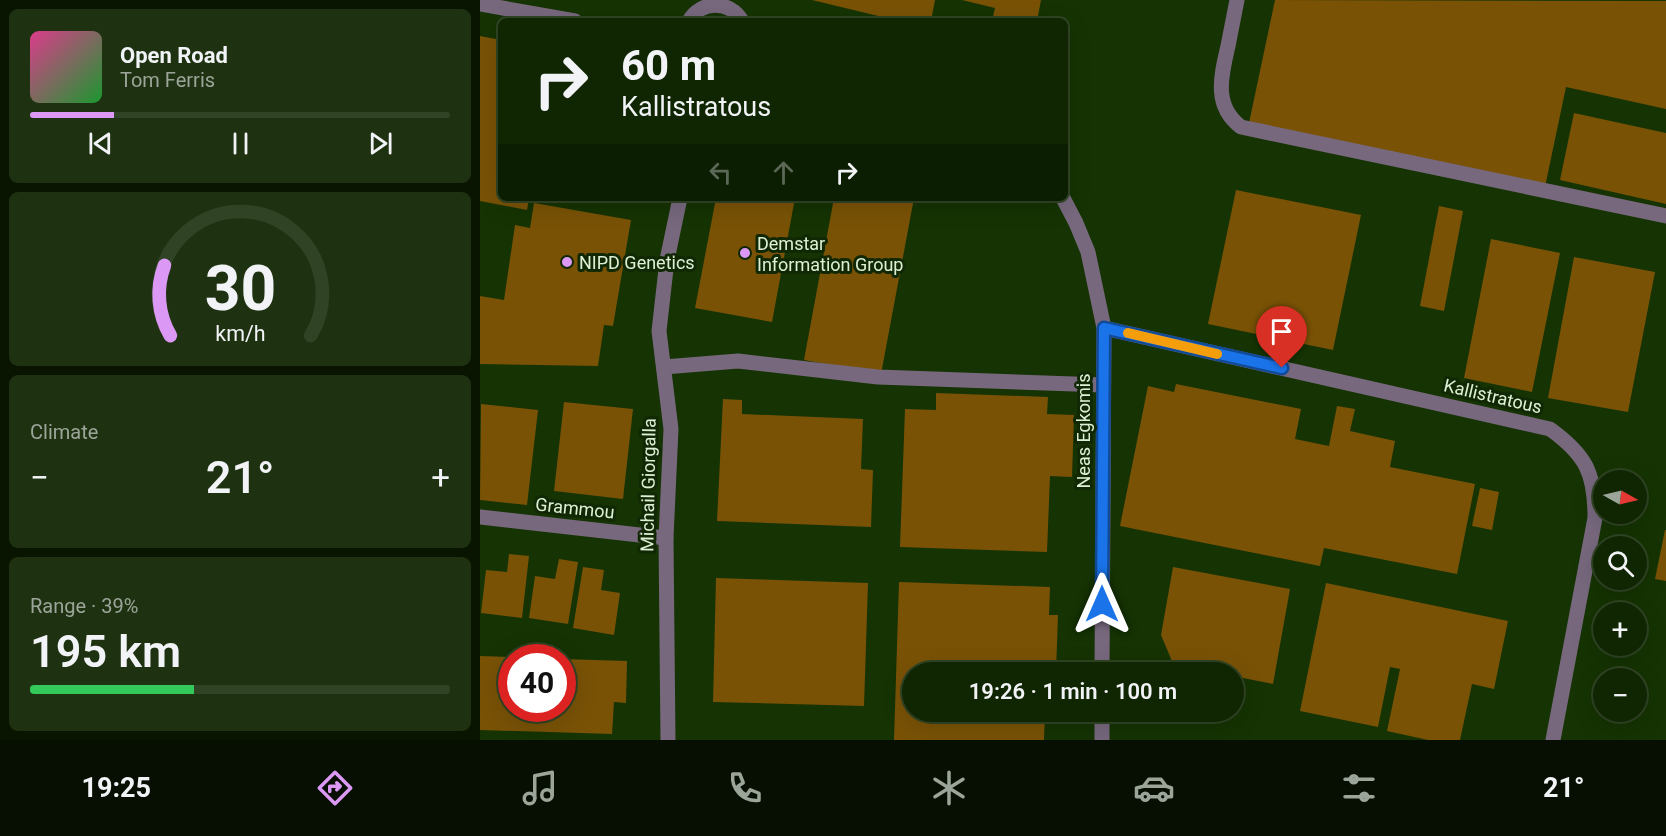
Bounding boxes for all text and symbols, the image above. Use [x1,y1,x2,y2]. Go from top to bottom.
text: 60 m [621,41,716,90]
icon: right [522,42,600,120]
text: Open Road [120,43,228,68]
text: Tom Ferris [120,68,215,92]
text: Kallistratous [621,91,771,123]
icon: previous [84,127,117,160]
icon: pause [224,127,257,160]
icon: next [364,127,397,160]
icon: left [704,156,737,189]
icon: ahead [767,156,800,189]
icon: right [830,156,863,189]
place label: Demstar Information Group [757,233,903,275]
marker: Demstar Information Group [738,246,752,260]
text: 30 [204,252,276,325]
place label: NIPD Genetics [579,252,695,273]
marker: NIPD Genetics [560,255,574,269]
pin [1256,306,1307,368]
icon: arrive [1265,315,1298,348]
text: km/h [215,321,265,346]
street label: Neas Egkomis [1073,374,1094,488]
street label: Kallistratous [1442,375,1544,417]
street label: Michail Giorgalla [636,418,660,552]
text: Climate [30,420,98,444]
text: 21° [206,451,274,504]
text: − [30,458,49,497]
text: + [431,458,450,497]
north arrow [1593,470,1647,524]
map controls [1593,470,1647,722]
street label: Grammou [534,493,616,523]
button: search [1593,536,1647,590]
position arrow [1070,572,1134,636]
text: Range · 39% [30,594,138,618]
button: + [1593,602,1647,656]
text: 195 km [30,625,181,678]
speed limit sign: 40 [498,644,576,722]
button: − [1593,668,1647,722]
text: 19:26 · 1 min · 100 m [969,679,1177,704]
icon: directions [314,767,356,809]
icon: music [519,767,561,809]
icon: phone [724,767,766,809]
icon: climate [928,767,970,809]
icon: car [1133,767,1175,809]
icon: filters [1338,767,1380,809]
text: 19:25 [81,772,151,804]
text: 21° [1543,772,1585,804]

